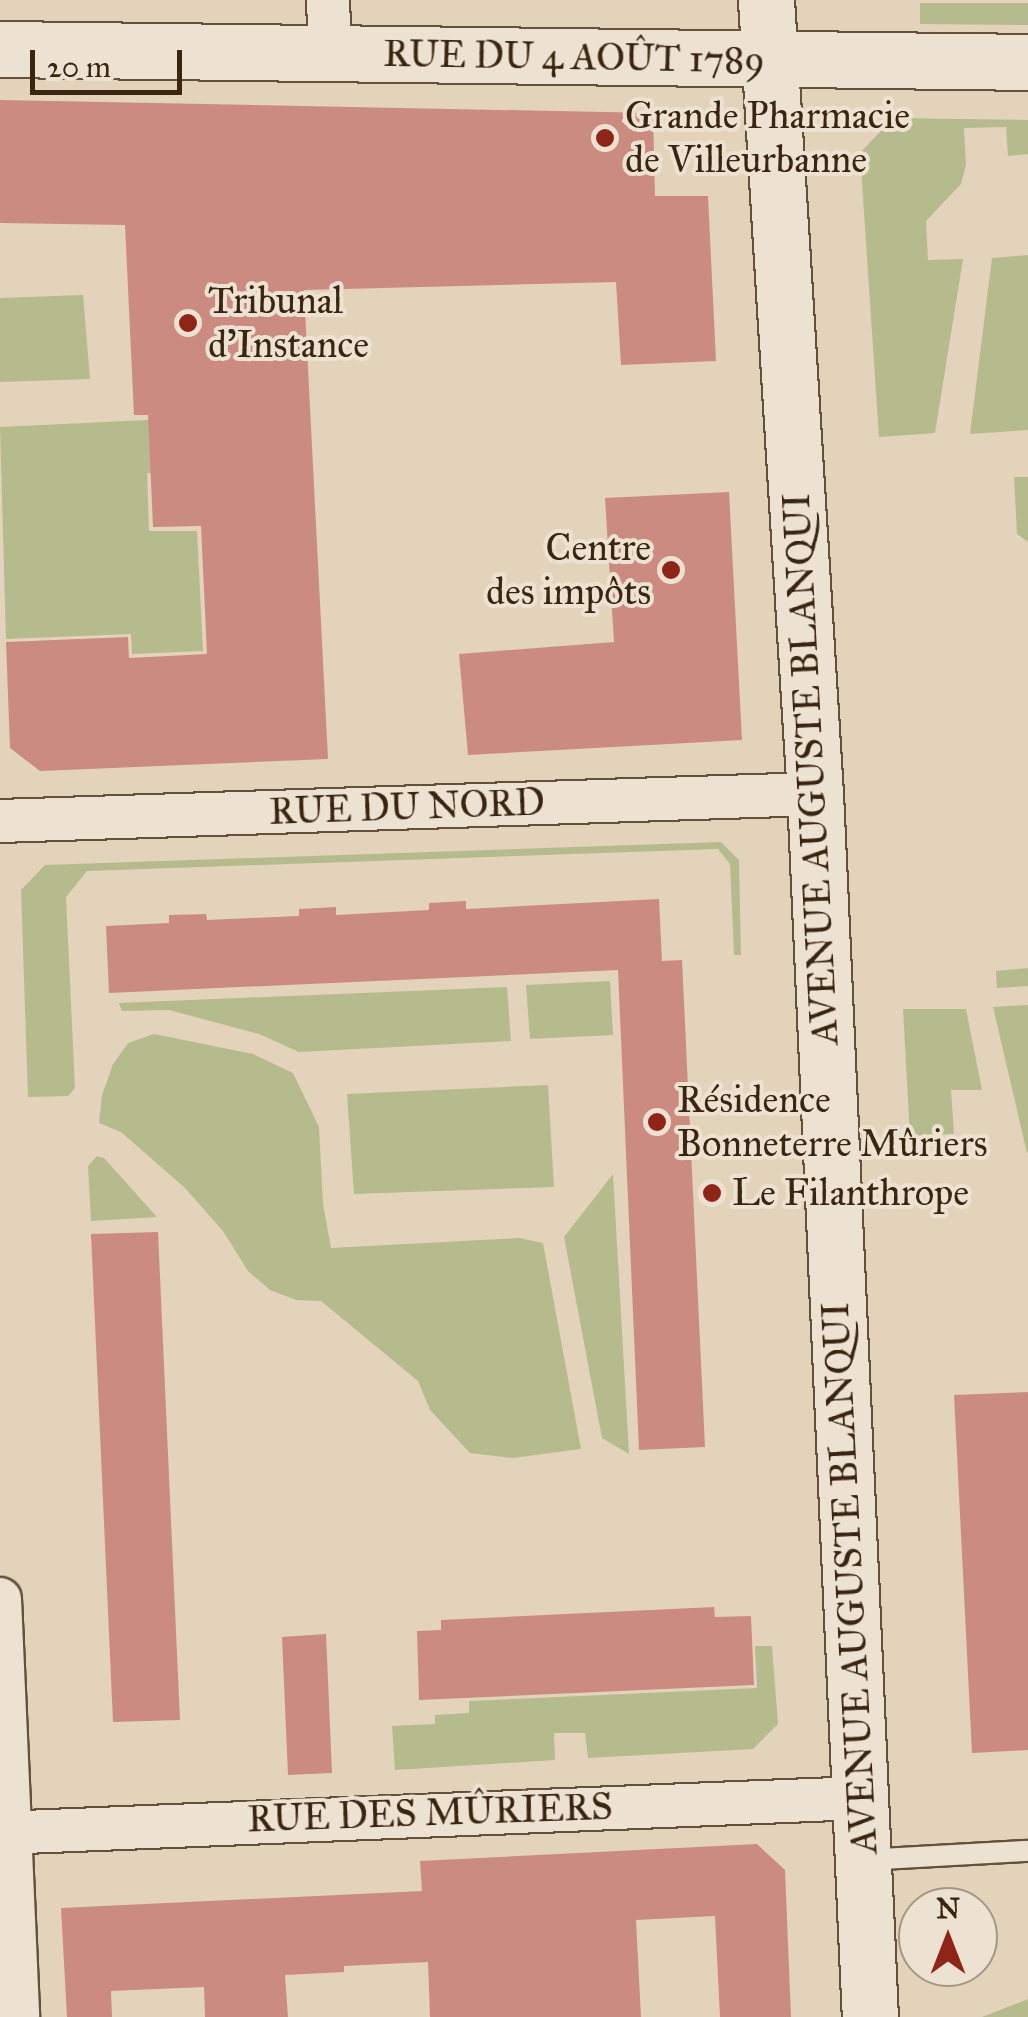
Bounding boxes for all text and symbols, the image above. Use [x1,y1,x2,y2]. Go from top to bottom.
scale bar [35,30,188,92]
street label: RUE DU 4 AOÛT 1789 [383,31,765,83]
text: 20 m [47,49,111,85]
place label: Grande Pharmacie de Villeurbanne [625,93,910,182]
marker: Grande Pharmacie de Villeurbanne [594,127,616,149]
place label: Tribunal d'Instance [208,278,369,368]
marker: Tribunal d'Instance [177,312,199,334]
street label: AVENUE AUGUSTE BLANQUI [774,492,848,1046]
place label: Centre des impôts [486,525,651,614]
marker: Centre des impôts [660,559,682,581]
street label: RUE DU NORD [268,779,546,835]
place label: Résidence Bonneterre Mûriers [677,1077,988,1166]
marker: Résidence Bonneterre Mûriers [646,1111,668,1133]
place label: Le Filanthrope [732,1170,969,1216]
marker: Le Filanthrope [701,1182,723,1204]
street label: AVENUE AUGUSTE BLANQUI [813,1301,887,1855]
street label: RUE DES MÛRIERS [247,1784,613,1842]
north arrow [898,1887,998,1987]
text: N [936,1891,960,1926]

